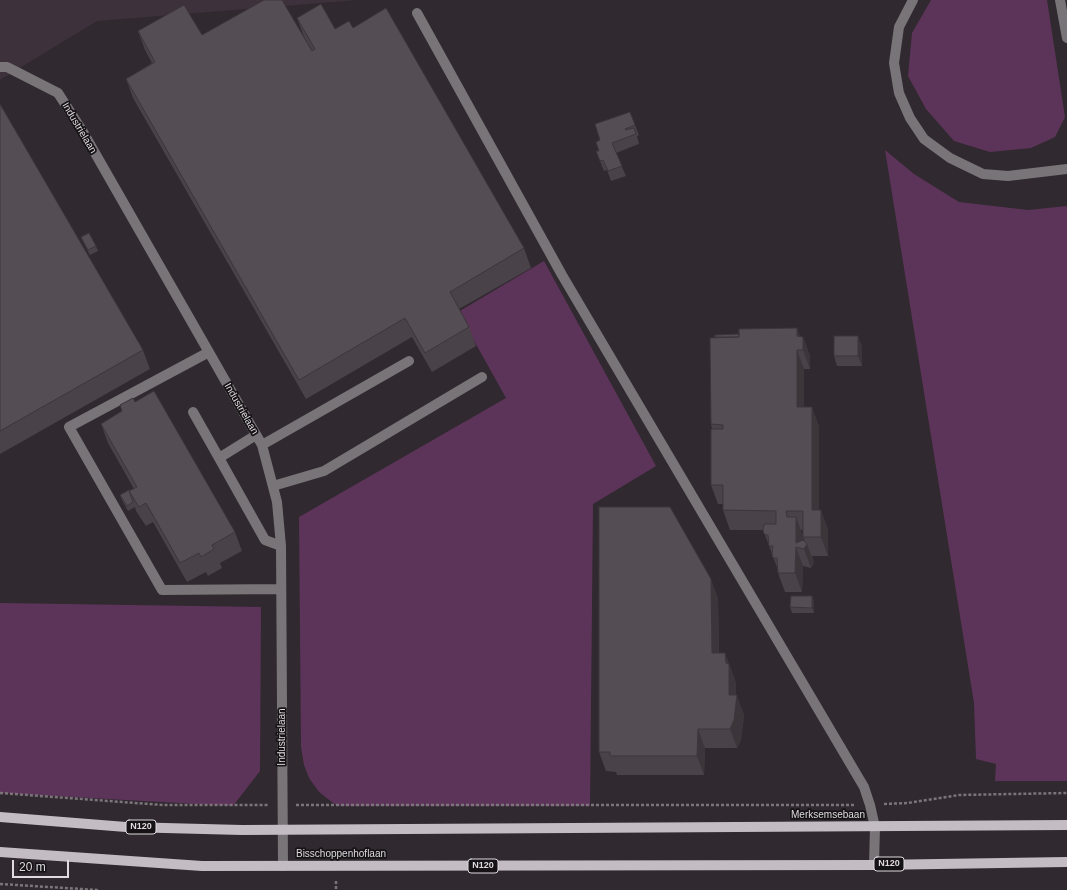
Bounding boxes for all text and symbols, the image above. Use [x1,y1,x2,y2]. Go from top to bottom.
street label: Industrielaan [59,100,99,156]
street label: Industrielaan [221,381,261,437]
street label: Industrielaan [276,708,288,766]
street label: Merksemsebaan [791,809,865,821]
road number: N120 [126,820,156,834]
street label: Bisschoppenhoflaan [296,848,386,860]
scale bar [14,852,71,878]
road number: N120 [874,857,904,871]
road number: N120 [468,859,498,873]
text: 20 m [19,860,46,874]

